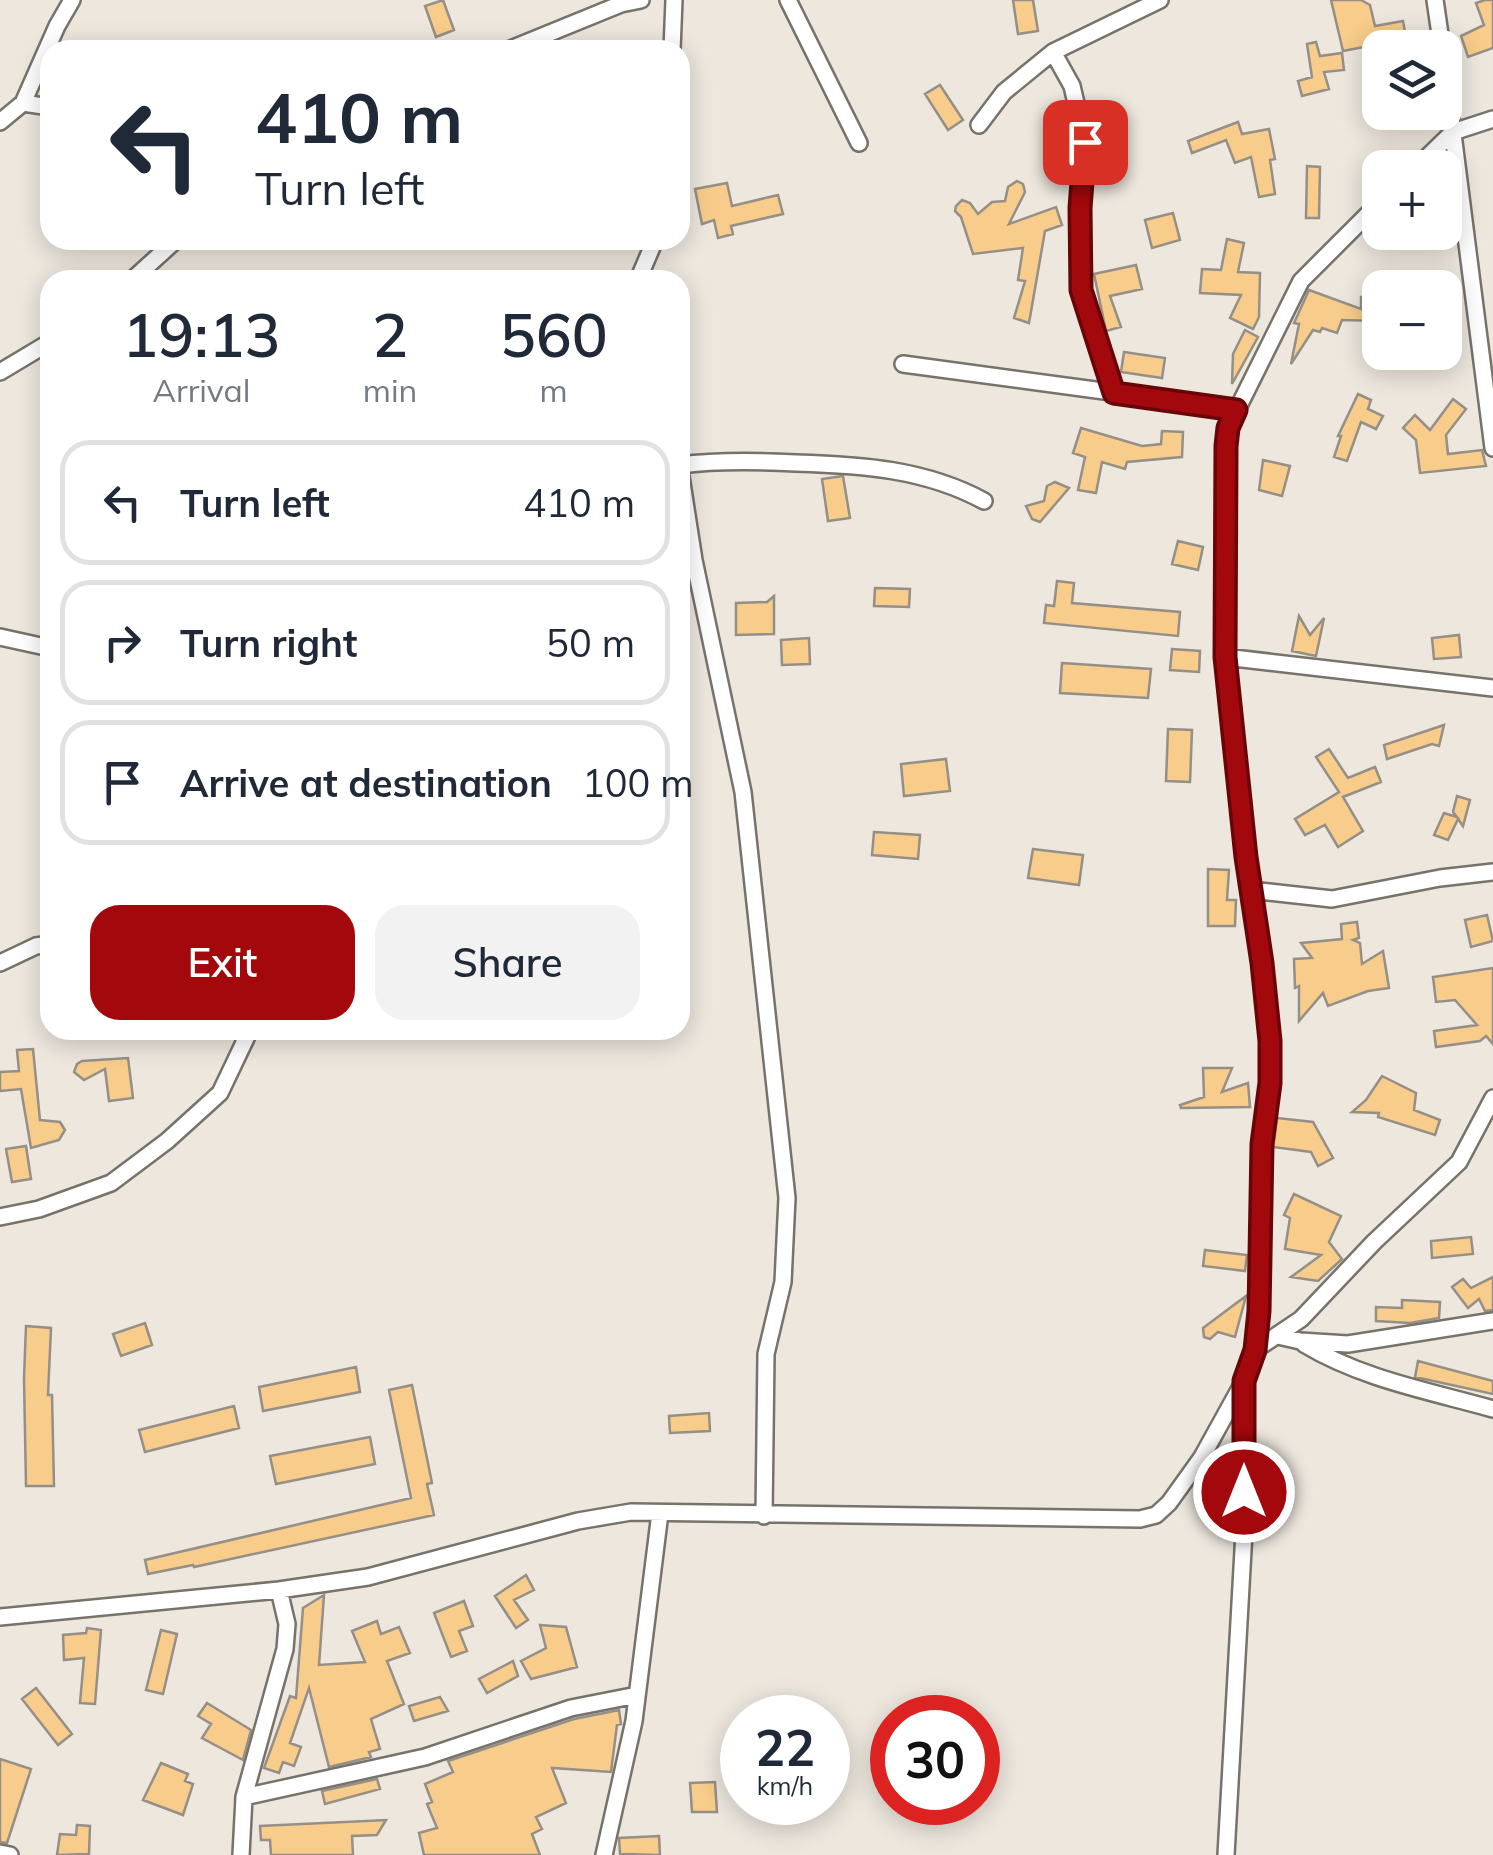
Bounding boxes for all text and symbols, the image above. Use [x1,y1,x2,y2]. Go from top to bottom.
map controls [1362,30,1462,370]
button: layers [1362,30,1462,130]
text: 410 m [255,73,463,161]
icon: left [90,80,220,210]
pin [1043,100,1128,185]
icon: arrive [1058,115,1113,170]
button: + [1362,150,1462,250]
text: Turn left [255,160,424,216]
button: − [1362,270,1462,370]
text: 19:13 [122,297,281,372]
text: 2 [372,297,408,372]
text: 560 [500,297,608,372]
text: Arrival [153,370,250,410]
text: min [363,370,417,410]
text: m [540,370,568,410]
icon: left [95,475,150,530]
text: Turn left [180,479,330,527]
text: 410 m [523,479,635,527]
icon: right [95,615,150,670]
text: Turn right [180,619,357,667]
text: 50 m [546,619,635,667]
icon: arrive [95,755,150,810]
text: Arrive at destination [180,759,552,807]
text: 100 m [582,759,694,807]
button: Exit [90,905,355,1020]
button: Share [375,905,640,1020]
position arrow [1192,1440,1296,1544]
speed limit sign: 30 [870,1695,1000,1825]
text: 22 [755,1716,815,1779]
text: km/h [757,1770,813,1801]

